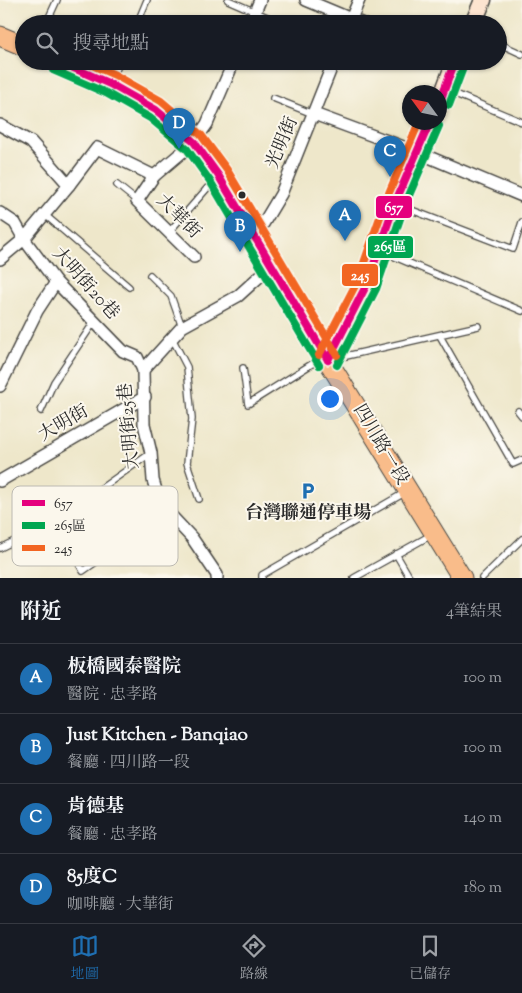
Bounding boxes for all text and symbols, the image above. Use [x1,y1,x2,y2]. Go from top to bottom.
search box [15,15,507,70]
icon: search [33,29,61,57]
text: 搜尋地點 [73,31,149,58]
north arrow [402,85,447,130]
pin: D [163,108,195,149]
street label: 光明街 [260,113,306,173]
pin: C [374,136,406,177]
street label: 大華街 [150,189,206,245]
unlabelled marker [237,190,247,200]
line badge: 657 [375,195,413,219]
text: 657 [385,199,404,219]
pin: A [329,200,361,241]
pin: B [224,211,256,252]
line badge: 265區 [367,235,414,259]
text: 265區 [374,238,406,258]
street label: 大明街20巷 [45,242,125,326]
line badge: 245 [341,263,379,287]
text: 245 [351,267,369,287]
street label: 大明街25巷 [113,382,147,470]
your location [317,386,343,412]
street label: 大明街 [34,399,94,449]
street label: 四川路一段 [346,400,414,490]
parking icon: 台灣聯通停車場 [298,481,318,501]
legend [12,486,178,566]
text: 657 [54,495,73,515]
place label: 台灣聯通停車場 [245,501,371,527]
text: 265區 [54,517,86,537]
text: 245 [54,540,73,560]
text: 附近 [20,598,62,628]
text: 4筆結果 [446,601,502,624]
text: 板橋國泰醫院 [67,654,181,681]
text: A [30,667,43,690]
text: 100 m [463,667,502,690]
text: 醫院 · 忠孝路 [67,684,158,707]
text: Just Kitchen - Banqiao [67,722,248,749]
text: B [31,737,41,760]
text: 100 m [463,737,502,760]
text: 餐廳 · 四川路一段 [67,752,190,775]
text: 肯德基 [67,794,124,821]
text: C [30,807,42,830]
text: 140 m [464,807,502,830]
text: 餐廳 · 忠孝路 [67,824,158,847]
text: 85度C [67,864,117,891]
text: D [30,877,42,900]
text: 180 m [463,877,502,900]
text: 咖啡廳 · 大華街 [67,894,174,917]
tab: 地圖 [71,932,99,985]
tab: 路線 [240,932,268,985]
tab: 已儲存 [409,932,451,985]

